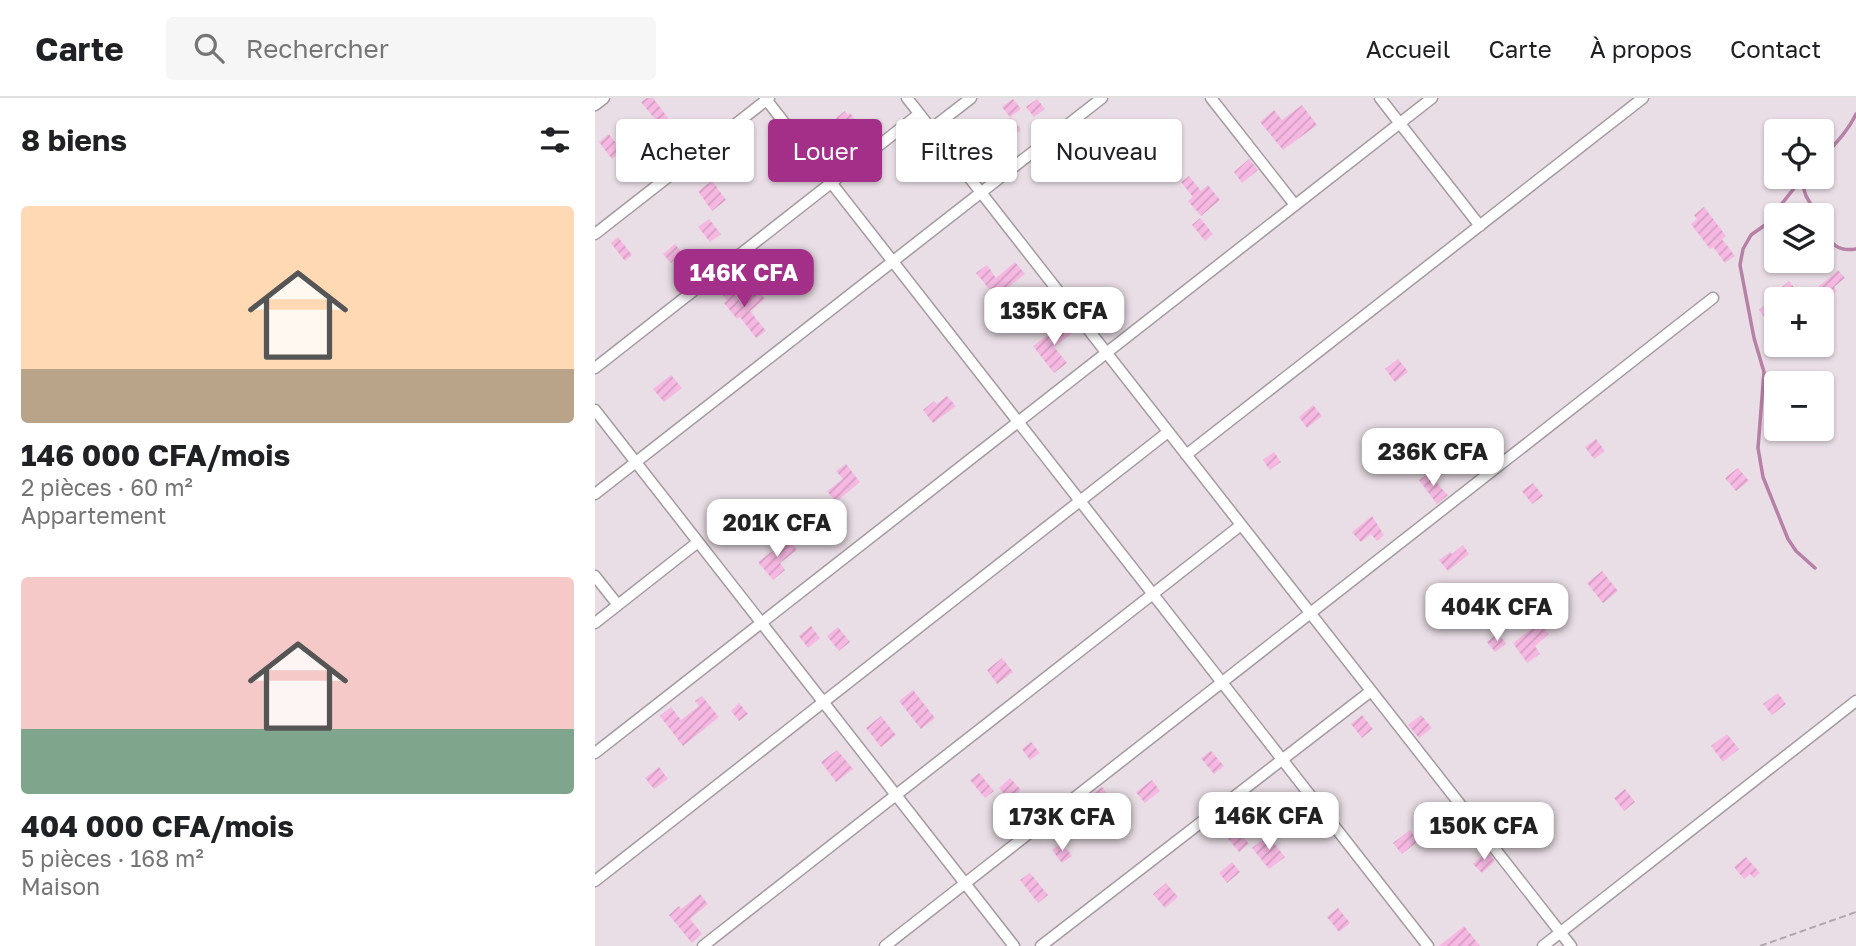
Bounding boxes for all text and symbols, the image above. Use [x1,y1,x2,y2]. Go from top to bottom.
search box [166,17,656,80]
text: Carte [35,29,124,68]
icon: search [190,29,228,67]
text: Rechercher [246,33,389,64]
text: Accueil [1366,34,1450,63]
text: Carte [1488,34,1552,63]
text: À propos [1590,34,1692,63]
text: Contact [1730,34,1821,63]
chip: Acheter [616,119,754,182]
chip: Louer [768,119,882,182]
chip: Filtres [896,119,1017,182]
chip: Nouveau [1031,119,1182,182]
map controls [1764,119,1834,441]
button: locate [1764,119,1834,189]
icon: filters [536,121,574,159]
text: 8 biens [21,122,127,158]
button: layers [1764,203,1834,273]
pin: 146K CFA [672,250,816,309]
icon: home [235,252,361,378]
text: 146K CFA [690,258,798,286]
button: + [1764,287,1834,357]
pin: 135K CFA [982,288,1126,347]
text: 135K CFA [1000,296,1108,324]
button: − [1764,371,1834,441]
pin: 236K CFA [1361,428,1505,488]
text: 146 000 CFA/mois [21,437,290,473]
text: 236K CFA [1378,437,1488,465]
text: 2 pièces · 60 m² [21,473,193,501]
pin: 201K CFA [705,500,849,559]
text: Appartement [21,501,166,529]
text: 201K CFA [723,508,831,536]
pin: 404K CFA [1425,584,1569,643]
text: 404K CFA [1441,592,1553,620]
icon: home [235,623,361,749]
pin: 146K CFA [1197,792,1341,852]
pin: 173K CFA [990,794,1134,853]
text: 146K CFA [1215,801,1323,829]
text: 173K CFA [1009,802,1115,830]
pin: 150K CFA [1412,802,1556,862]
text: 404 000 CFA/mois [21,808,294,844]
text: 150K CFA [1430,811,1538,839]
text: 5 pièces · 168 m² [21,844,204,872]
text: Maison [21,872,100,900]

